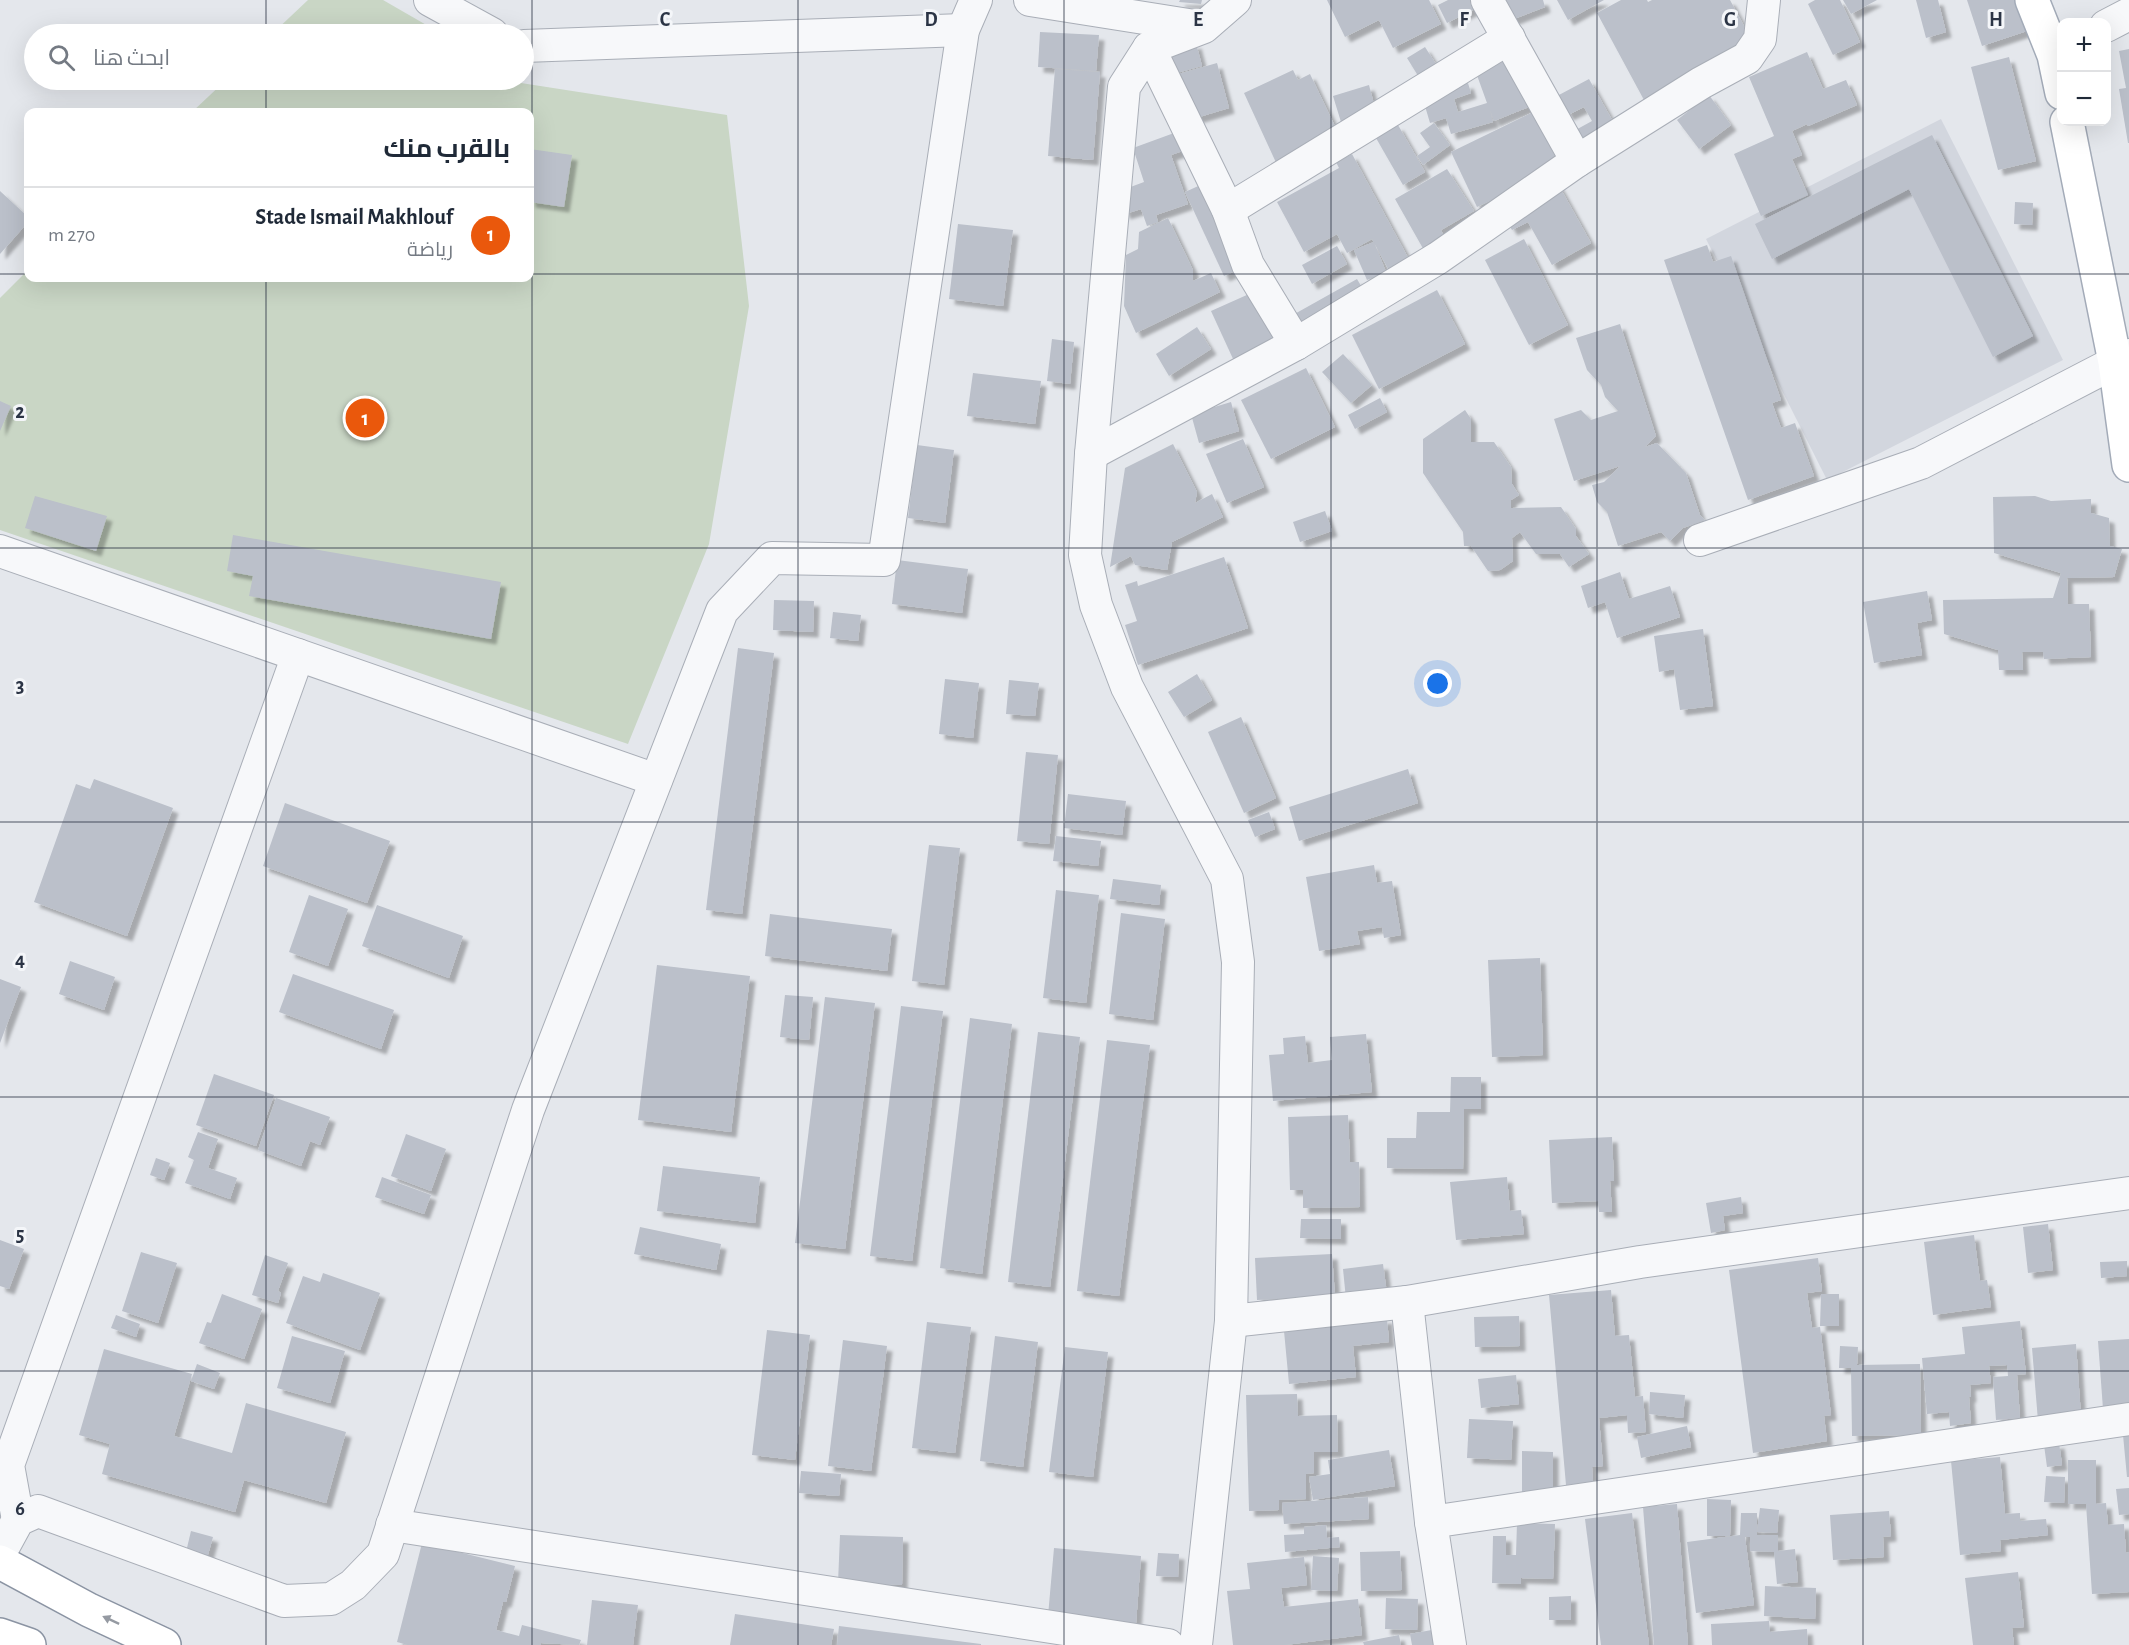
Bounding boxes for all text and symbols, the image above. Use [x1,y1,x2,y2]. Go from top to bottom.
text: C [660,10,671,30]
text: D [924,10,938,30]
text: E [1193,10,1203,30]
text: F [1459,10,1469,30]
text: G [1724,10,1736,30]
text: H [1989,10,2003,30]
map controls [2057,18,2111,126]
button: + [2057,18,2111,72]
search box [24,24,534,90]
icon: search [45,41,78,74]
text: ابحث هنا [93,47,170,69]
button: − [2057,72,2111,126]
text: بالقرب منك [383,136,510,162]
text: Stade Ismail Makhlouf [255,206,453,228]
text: 270 m [48,225,95,245]
text: 1 [487,225,494,245]
text: رياضة [407,240,453,260]
pin: 1 [346,396,385,440]
text: 2 [15,402,25,422]
your location [1423,669,1452,698]
text: 3 [16,676,24,696]
text: 4 [15,950,25,970]
text: 5 [16,1225,24,1245]
text: 6 [15,1499,25,1519]
one-way arrow [103,1616,120,1625]

